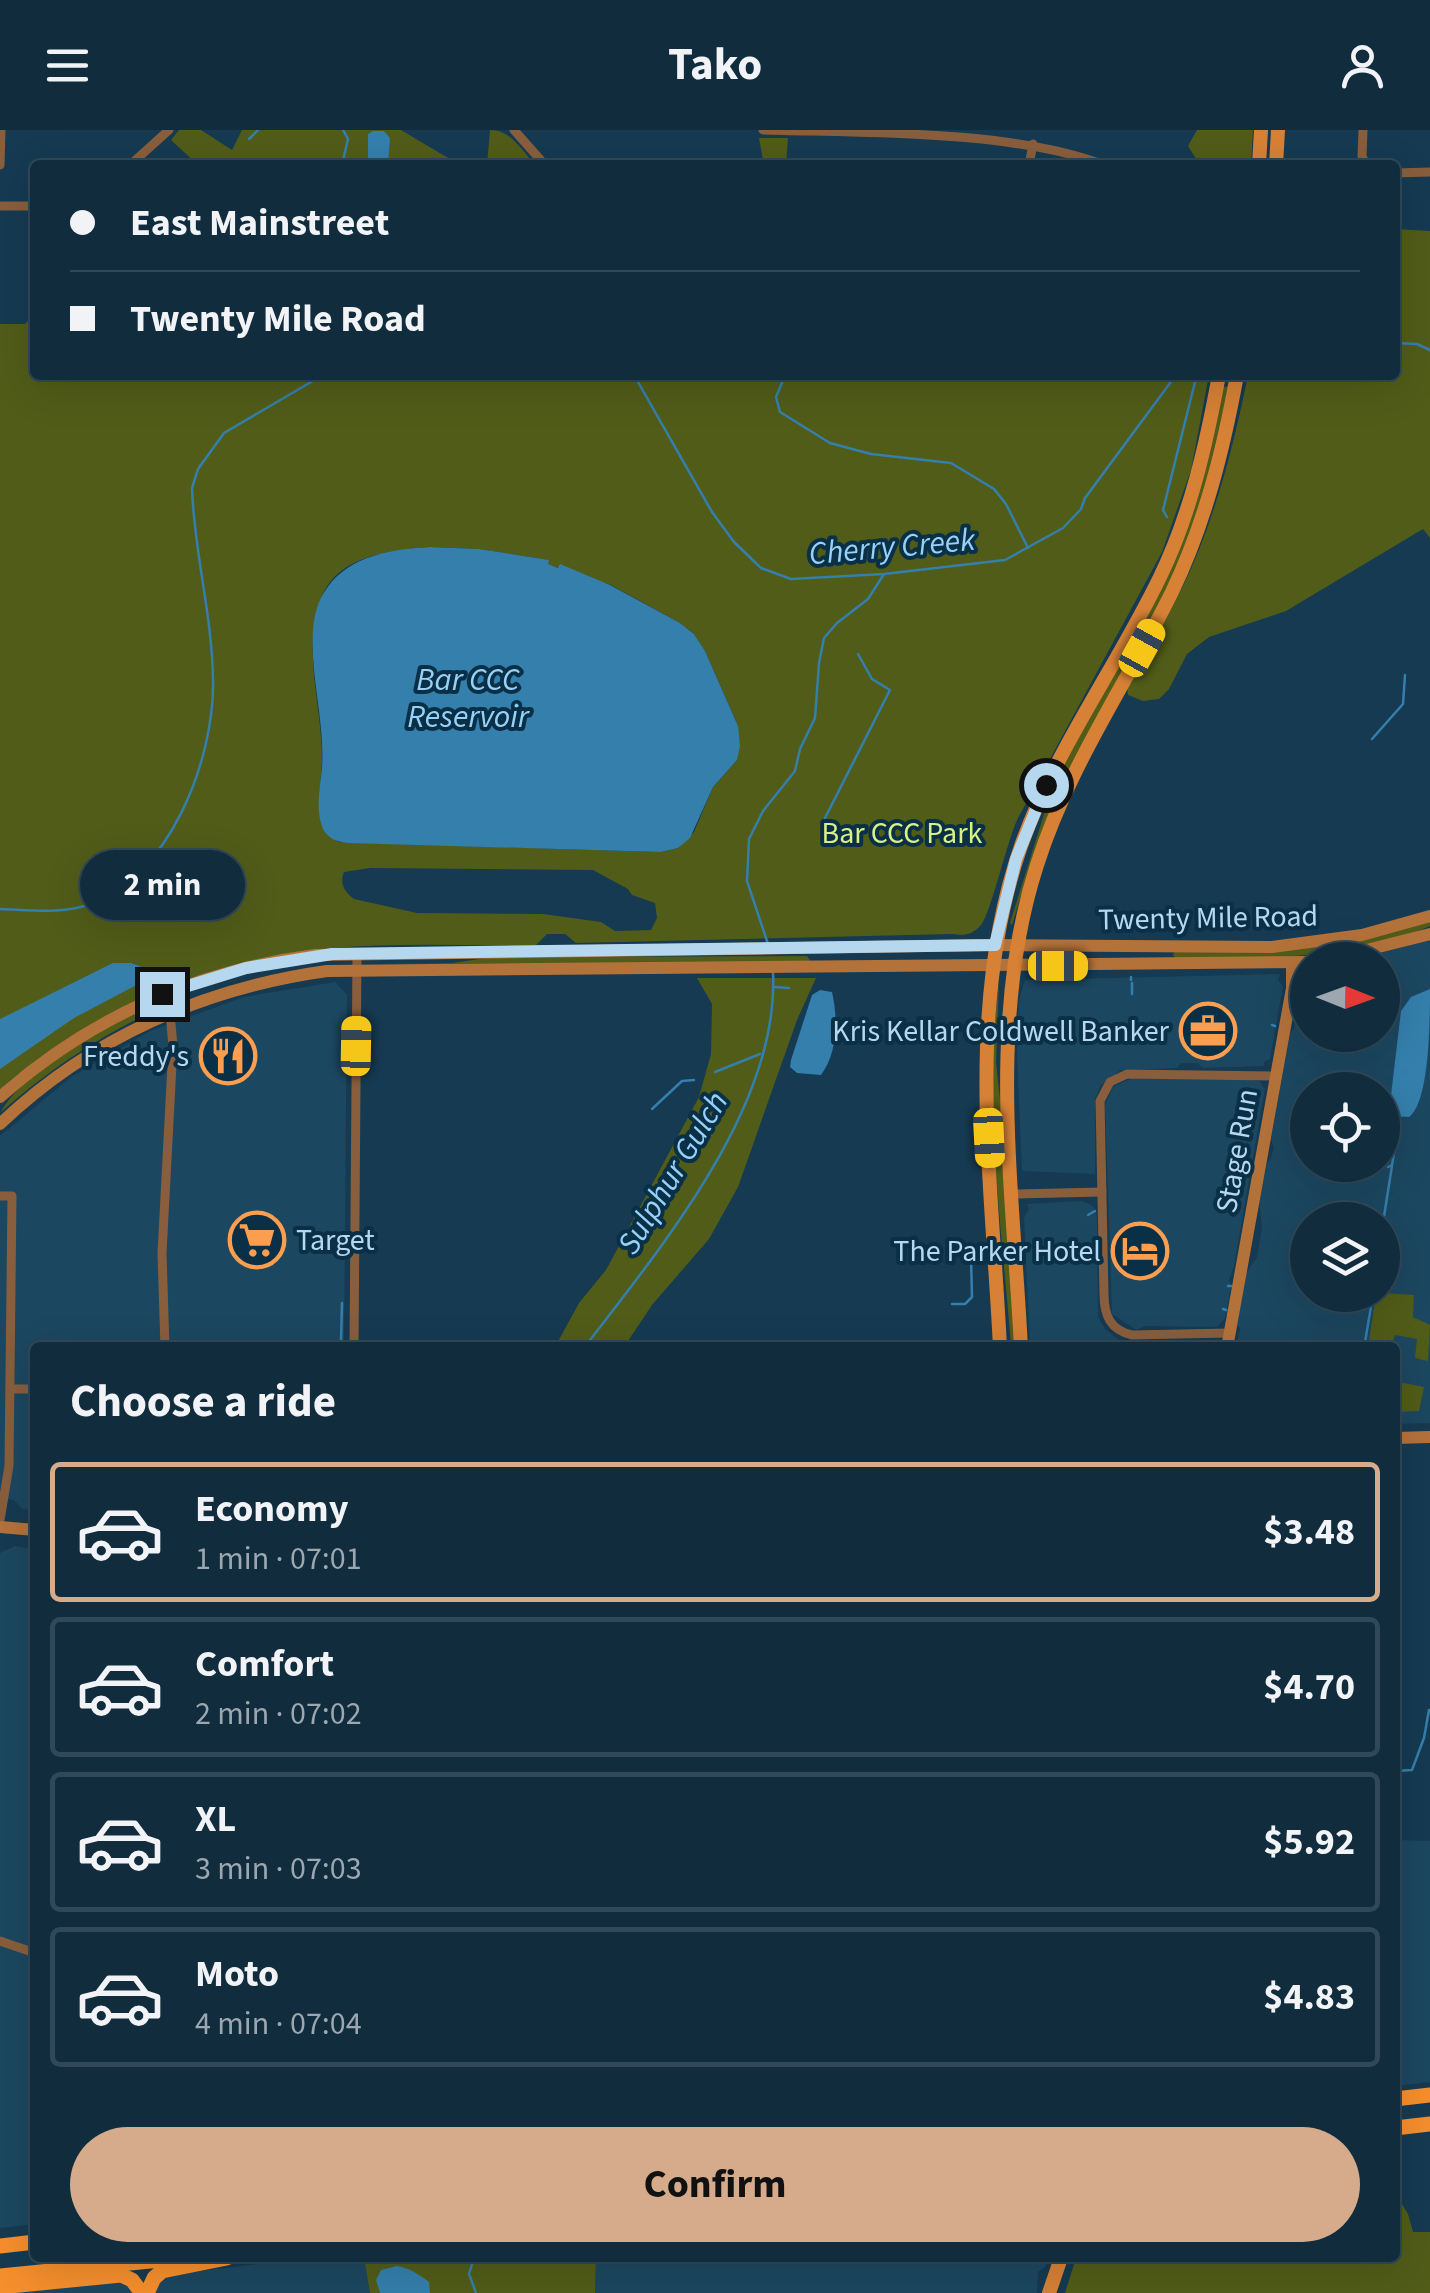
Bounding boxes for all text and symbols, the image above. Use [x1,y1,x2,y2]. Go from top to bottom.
text: Tako [668,33,762,97]
icon: menu [40,38,95,93]
icon: person [1335,38,1390,93]
text: East Mainstreet [130,196,389,250]
text: Twenty Mile Road [130,292,426,346]
water label: Cherry Creek [807,517,978,577]
car [1114,614,1170,682]
water label: Bar CCC Reservoir [407,657,531,740]
route start [1024,763,1069,808]
park label: Bar CCC Park [822,812,983,855]
callout: 2 min [80,849,244,919]
text: 2 min [124,862,201,908]
street label: Twenty Mile Road [1098,895,1318,941]
north arrow [1290,942,1400,1052]
map controls [1290,942,1400,1312]
car [1028,951,1088,981]
route end [140,972,185,1017]
office icon: Kris Kellar Coldwell Banker [1178,1001,1238,1061]
place label: Kris Kellar Coldwell Banker [832,1010,1170,1053]
car [340,1016,372,1076]
restaurant icon: Freddy's [198,1026,258,1086]
place label: Freddy's [83,1035,189,1078]
button: locate [1290,1072,1400,1182]
water label: Sulphur Gulch [606,1083,740,1263]
street label: Stage Run [1205,1086,1269,1216]
car [972,1107,1006,1169]
button: layers [1290,1202,1400,1312]
supermarket icon: Target [227,1210,287,1270]
place label: Target [296,1219,375,1262]
hotel icon: The Parker Hotel [1110,1221,1170,1281]
place label: The Parker Hotel [893,1230,1101,1273]
text: Choose a ride [70,1370,336,1434]
text: Economy [195,1482,348,1536]
icon: car [75,1487,165,1577]
text: $3.48 [1263,1505,1355,1559]
text: 1 min · 07:01 [195,1536,362,1582]
text: Comfort [195,1637,334,1691]
icon: car [75,1642,165,1732]
text: $4.70 [1263,1660,1355,1714]
text: 2 min · 07:02 [195,1691,362,1737]
text: XL [195,1792,236,1846]
icon: car [75,1797,165,1887]
text: $5.92 [1263,1815,1355,1869]
text: 3 min · 07:03 [195,1846,362,1892]
text: Moto [195,1947,279,2001]
icon: car [75,1952,165,2042]
text: $4.83 [1263,1970,1355,2024]
text: 4 min · 07:04 [195,2001,362,2047]
button: Confirm [70,2127,1360,2242]

